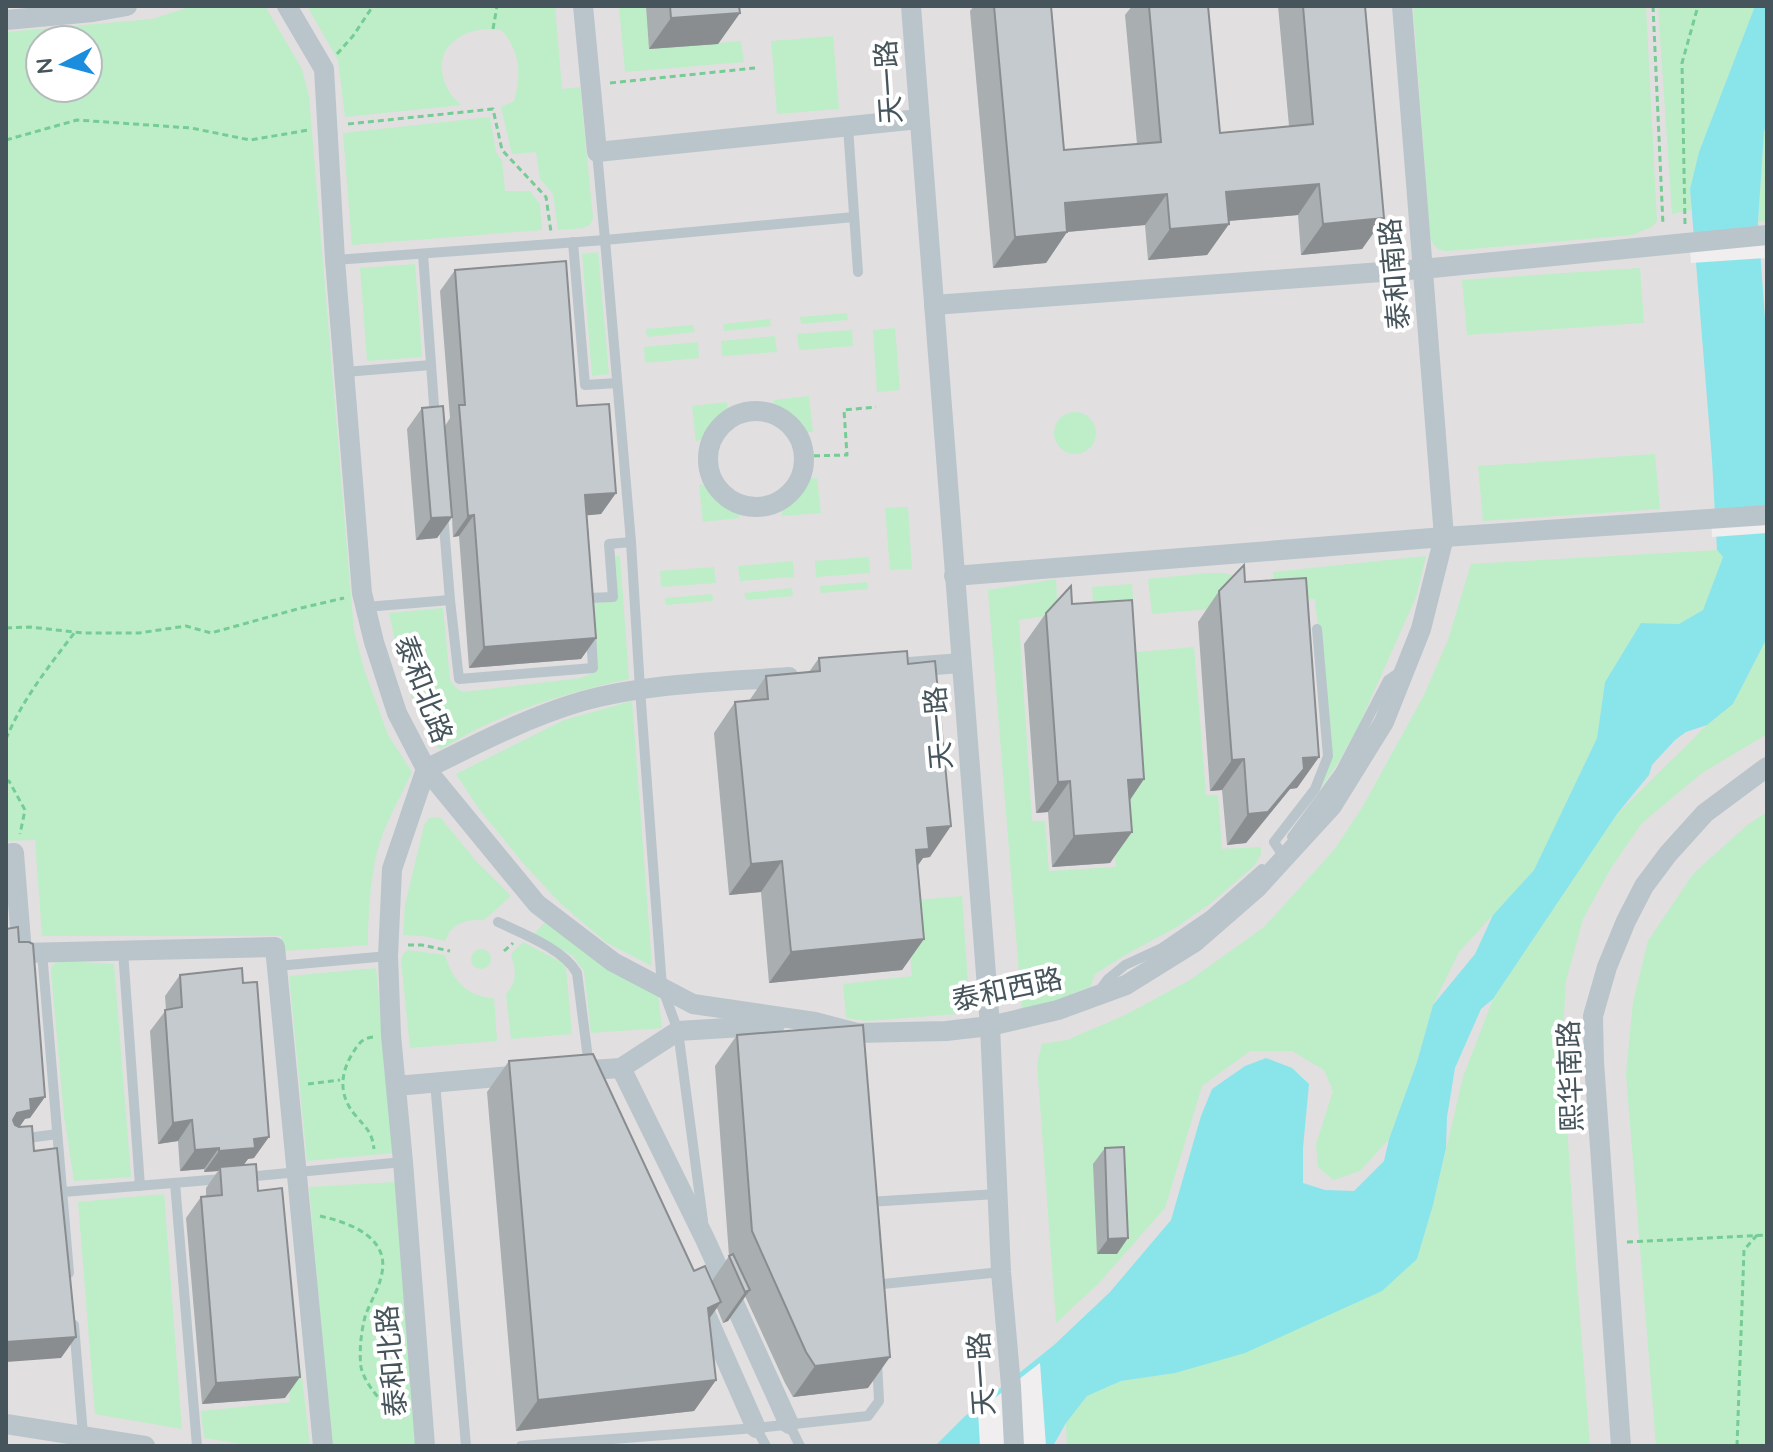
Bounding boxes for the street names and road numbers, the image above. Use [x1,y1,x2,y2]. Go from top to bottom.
street label: 天一路 [867,39,908,125]
street label: 泰和南路 [1371,217,1416,331]
street label: 泰和北路 [388,630,461,747]
street label: 天一路 [916,685,959,771]
street label: 泰和西路 [948,960,1065,1017]
street label: 熙华南路 [1550,1019,1589,1133]
street label: 泰和北路 [368,1304,413,1418]
street label: 天一路 [960,1331,1001,1417]

